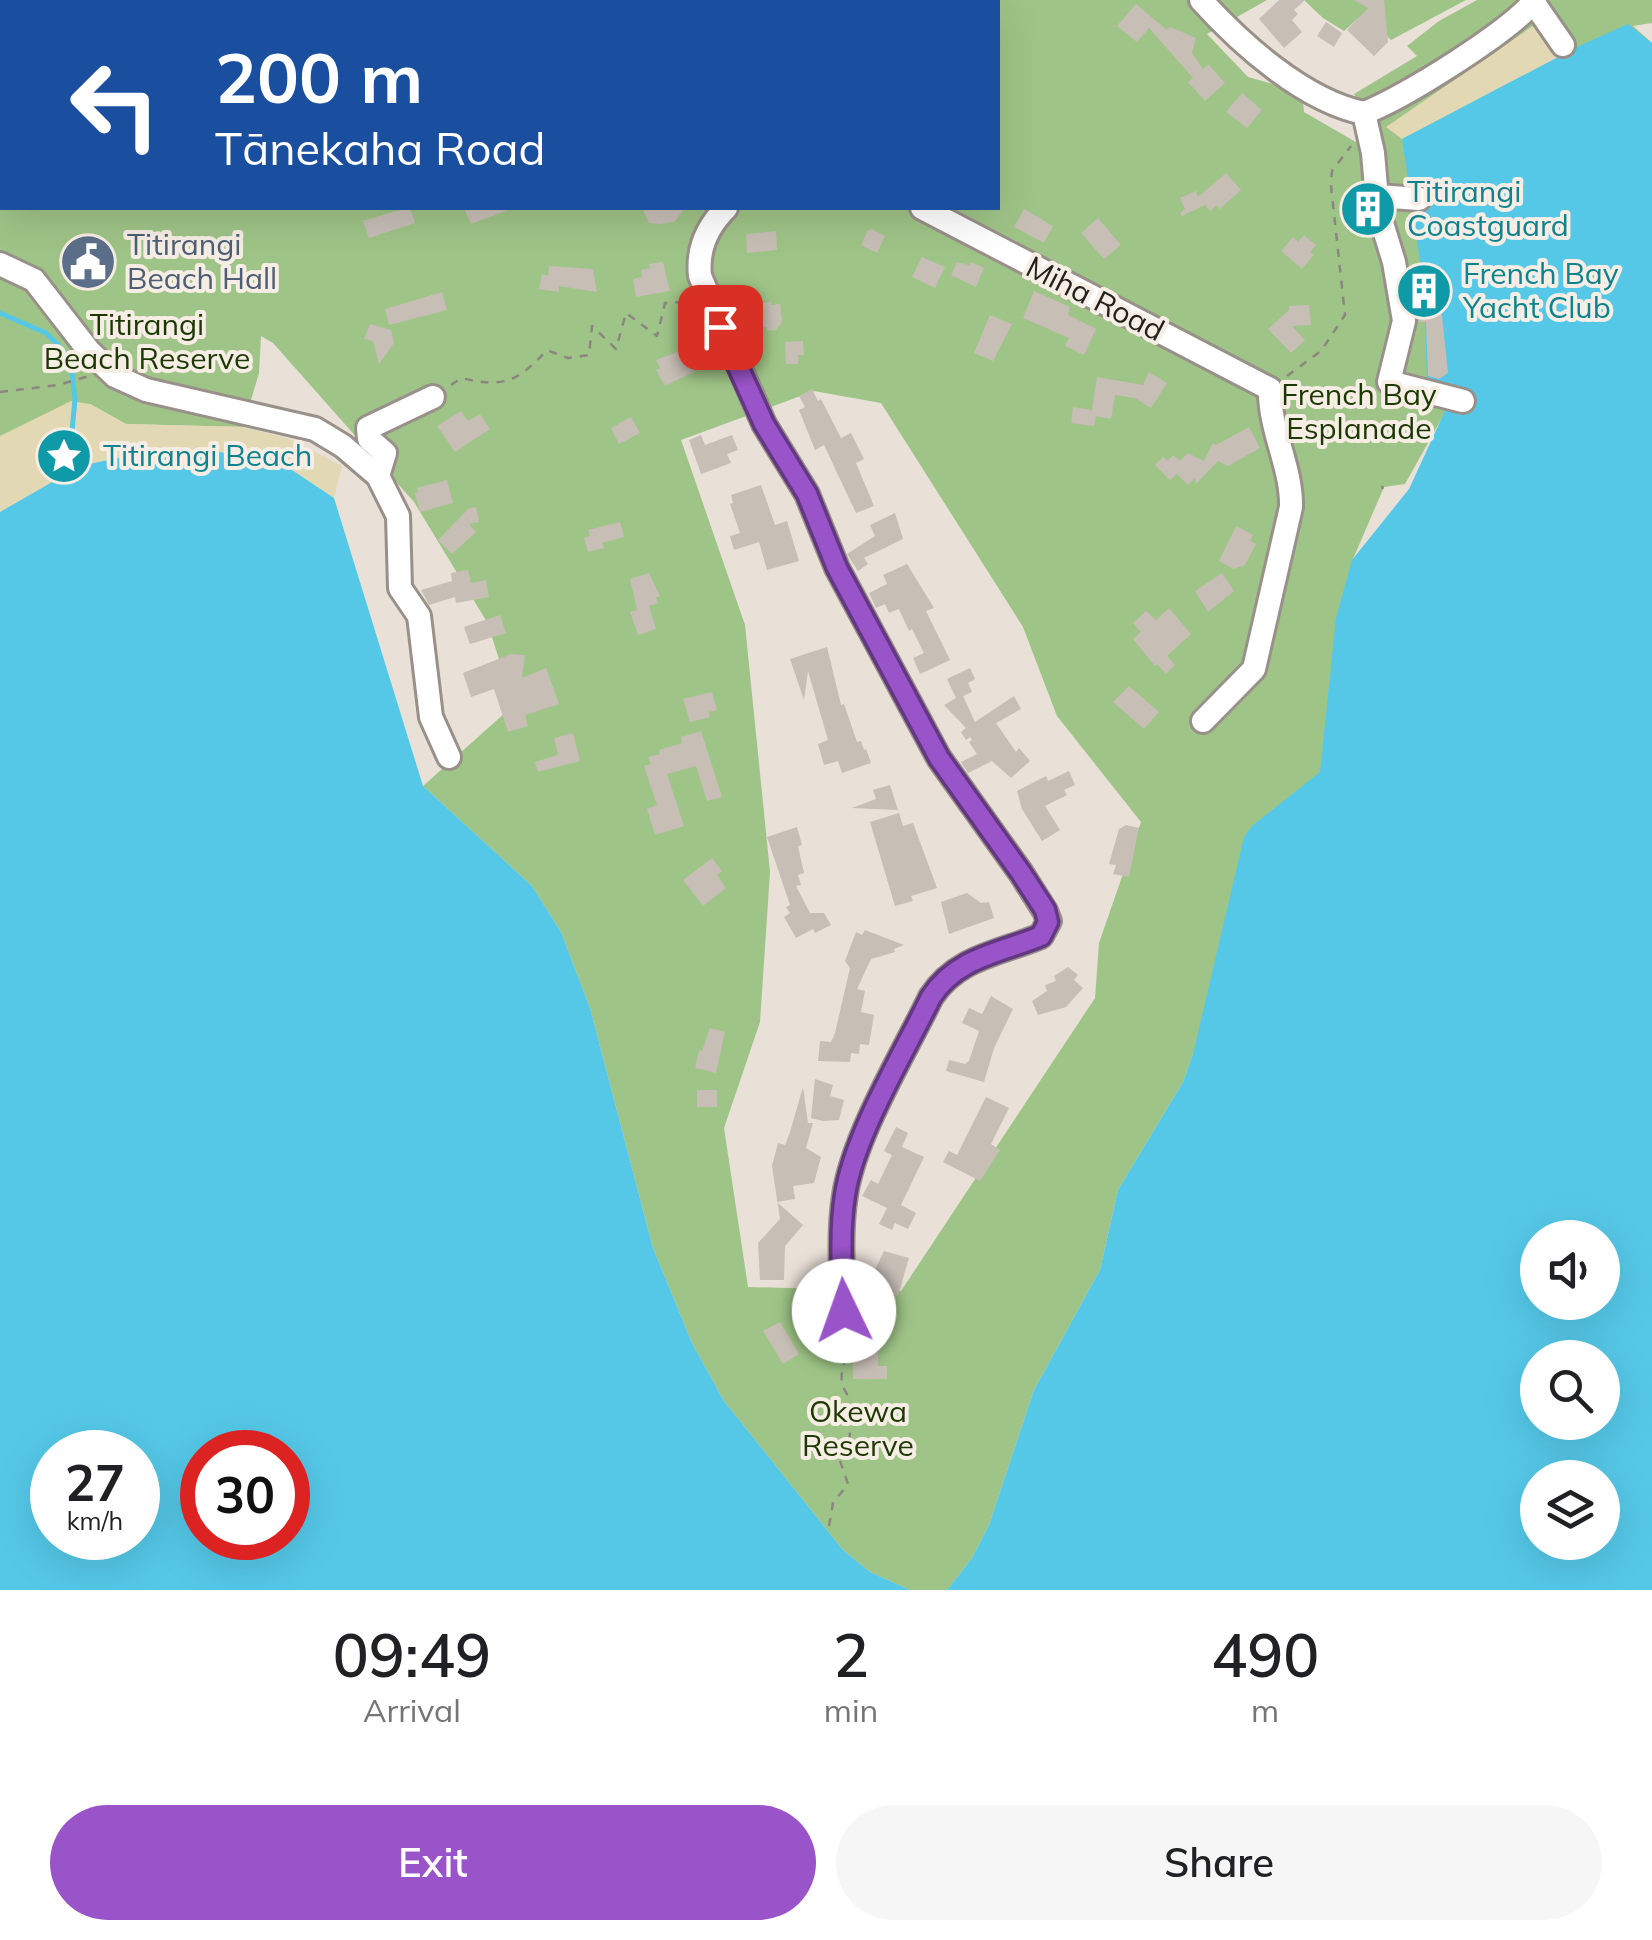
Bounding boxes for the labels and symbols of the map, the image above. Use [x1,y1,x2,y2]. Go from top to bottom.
place label: Titirangi Coastguard [1407,172,1569,244]
building icon: Titirangi Coastguard [1338,179,1398,239]
place label: Titirangi Beach Hall [127,225,277,297]
public building icon: Titirangi Beach Hall [58,232,118,292]
street label: Miha Road [1020,247,1171,349]
place label: French Bay Yacht Club [1462,254,1619,326]
building icon: French Bay Yacht Club [1394,261,1454,321]
pin [678,285,763,370]
park label: Titirangi Beach Reserve [44,305,250,377]
park label: French Bay Esplanade [1281,375,1437,447]
place icon: Titirangi Beach [34,426,94,486]
place label: Titirangi Beach [103,436,312,474]
position arrow [792,1259,896,1363]
park label: Okewa Reserve [802,1392,914,1464]
speed limit sign: 30 [180,1430,310,1560]

